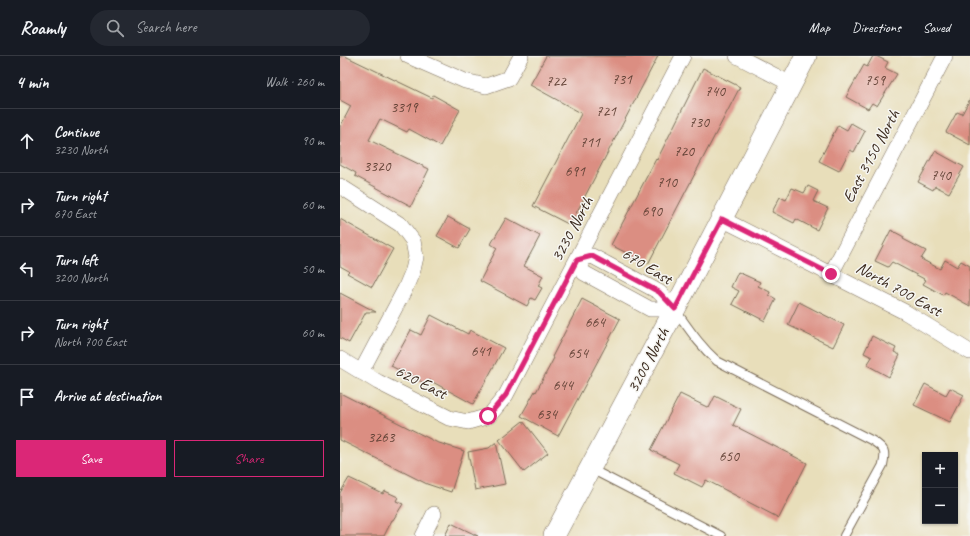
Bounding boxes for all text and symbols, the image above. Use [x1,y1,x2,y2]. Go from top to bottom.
search box [90,10,370,46]
text: Roamly [20,16,66,40]
icon: search [104,17,126,39]
text: Search here [136,18,197,37]
text: Map [809,19,830,36]
text: Directions [852,19,901,36]
text: Saved [923,19,950,36]
house number: 731 [612,70,633,89]
house number: 759 [865,71,886,90]
text: 4 min [16,72,49,93]
house number: 722 [546,72,567,91]
text: Walk · 260 m [265,74,324,90]
house number: 740 [705,82,726,101]
house number: 3319 [390,98,419,117]
house number: 721 [596,102,617,121]
street label: East 3150 North [838,106,904,206]
house number: 730 [689,113,710,132]
text: Continue [54,123,99,142]
icon: ahead [16,130,38,152]
text: 90 m [302,133,324,149]
house number: 711 [580,133,601,152]
text: 3230 North [54,142,108,158]
house number: 720 [674,142,695,161]
house number: 3320 [363,157,392,176]
house number: 691 [565,162,586,181]
house number: 740 [931,166,952,185]
house number: 710 [657,173,678,192]
text: Turn right [54,187,107,206]
street label: 3230 North [546,193,598,265]
icon: right [16,194,38,216]
text: 60 m [302,197,324,213]
house number: 690 [642,202,663,221]
text: 670 East [54,206,96,222]
street label: 670 East [618,243,678,290]
text: Turn left [54,251,97,270]
street label: North 700 East [853,257,948,322]
icon: left [16,258,38,280]
text: 50 m [302,261,324,277]
route end [822,265,840,283]
text: 3200 North [54,270,108,286]
house number: 664 [585,313,606,332]
text: Turn right [54,315,107,334]
icon: right [16,322,38,344]
street label: 3200 North [622,324,674,396]
text: 60 m [302,325,324,341]
text: North 700 East [54,334,126,350]
house number: 641 [471,342,492,361]
house number: 654 [568,344,589,363]
street label: 620 East [392,360,452,405]
house number: 644 [553,376,574,395]
icon: arrive [16,386,38,408]
text: Arrive at destination [54,387,161,406]
house number: 634 [537,405,558,424]
route start [479,407,497,425]
house number: 3263 [367,428,396,447]
button: Save [16,440,166,477]
button: Share [174,440,324,477]
house number: 650 [719,447,740,466]
map controls [922,452,958,524]
button: + [922,452,958,488]
button: − [922,488,958,524]

